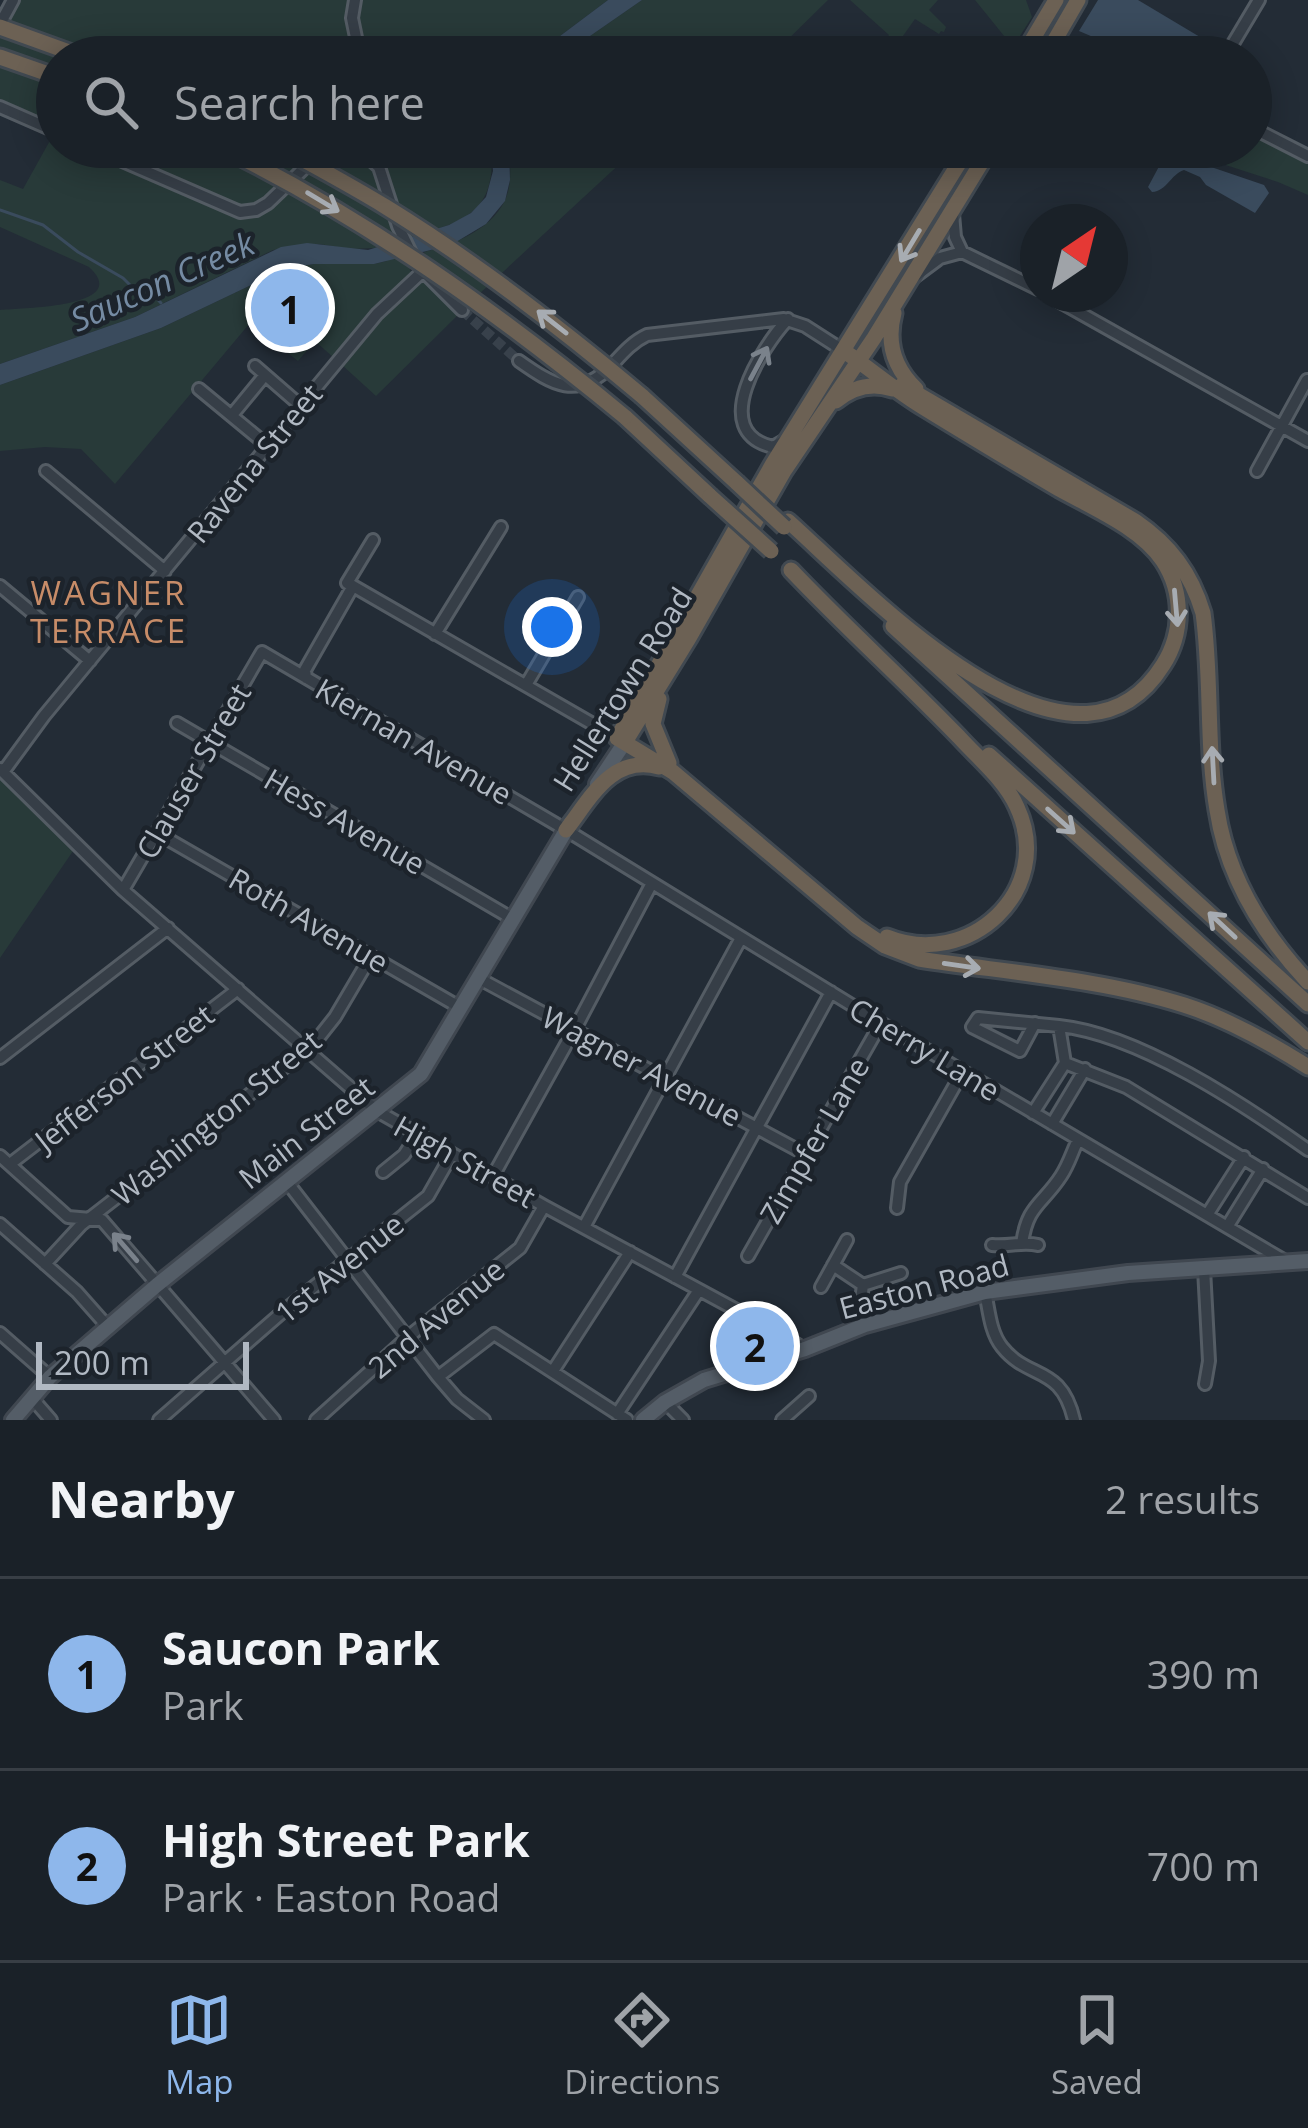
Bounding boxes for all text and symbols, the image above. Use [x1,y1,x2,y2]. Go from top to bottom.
search box [36,36,1272,168]
icon: search [78,69,144,135]
text: Search here [174,72,425,133]
one-way arrow [305,190,339,214]
north arrow [1020,204,1128,312]
water label: Saucon Creek [63,220,263,342]
one-way arrow [898,228,922,262]
pin: 1 [251,263,329,353]
one-way arrow [536,309,568,336]
one-way arrow [748,346,771,381]
street label: Ravena Street [177,375,331,551]
district label: WAGNER TERRACE [30,570,188,653]
street label: Hellertown Road [543,579,701,799]
one-way arrow [1165,588,1188,627]
your location [522,597,582,657]
street label: Kiernan Avenue [308,668,520,814]
street label: Clauser Street [126,676,260,866]
one-way arrow [1201,746,1224,785]
street label: Hess Avenue [257,758,433,884]
one-way arrow [1045,807,1075,834]
street label: Roth Avenue [222,858,396,982]
one-way arrow [1207,911,1237,939]
one-way arrow [941,955,980,978]
street label: Cherry Lane [842,988,1008,1110]
street label: Jefferson Street [24,994,222,1162]
street label: Wagner Avenue [535,996,749,1136]
street label: Washington Street [103,1020,329,1214]
street label: Zimpfer Lane [750,1049,878,1231]
street label: Main Street [230,1066,382,1198]
street label: High Street [387,1105,543,1217]
street label: 1st Avenue [266,1203,412,1333]
one-way arrow [112,1232,139,1263]
street label: Easton Road [835,1244,1013,1328]
street label: 2nd Avenue [359,1249,513,1387]
pin: 2 [716,1301,794,1391]
scale bar [36,1336,249,1389]
text: 200 m [54,1340,150,1385]
text: Nearby [48,1463,235,1533]
text: 2 results [1105,1472,1260,1525]
text: Saucon Park [162,1617,440,1678]
text: 1 [76,1647,98,1700]
text: 390 m [1147,1647,1260,1700]
text: Park [162,1678,244,1731]
text: High Street Park [162,1809,530,1870]
text: 2 [76,1839,98,1892]
text: 700 m [1147,1839,1260,1892]
text: Park · Easton Road [162,1870,500,1923]
tab: Map [165,1987,234,2104]
tab: Directions [564,1987,720,2104]
tab: Saved [1051,1987,1143,2104]

